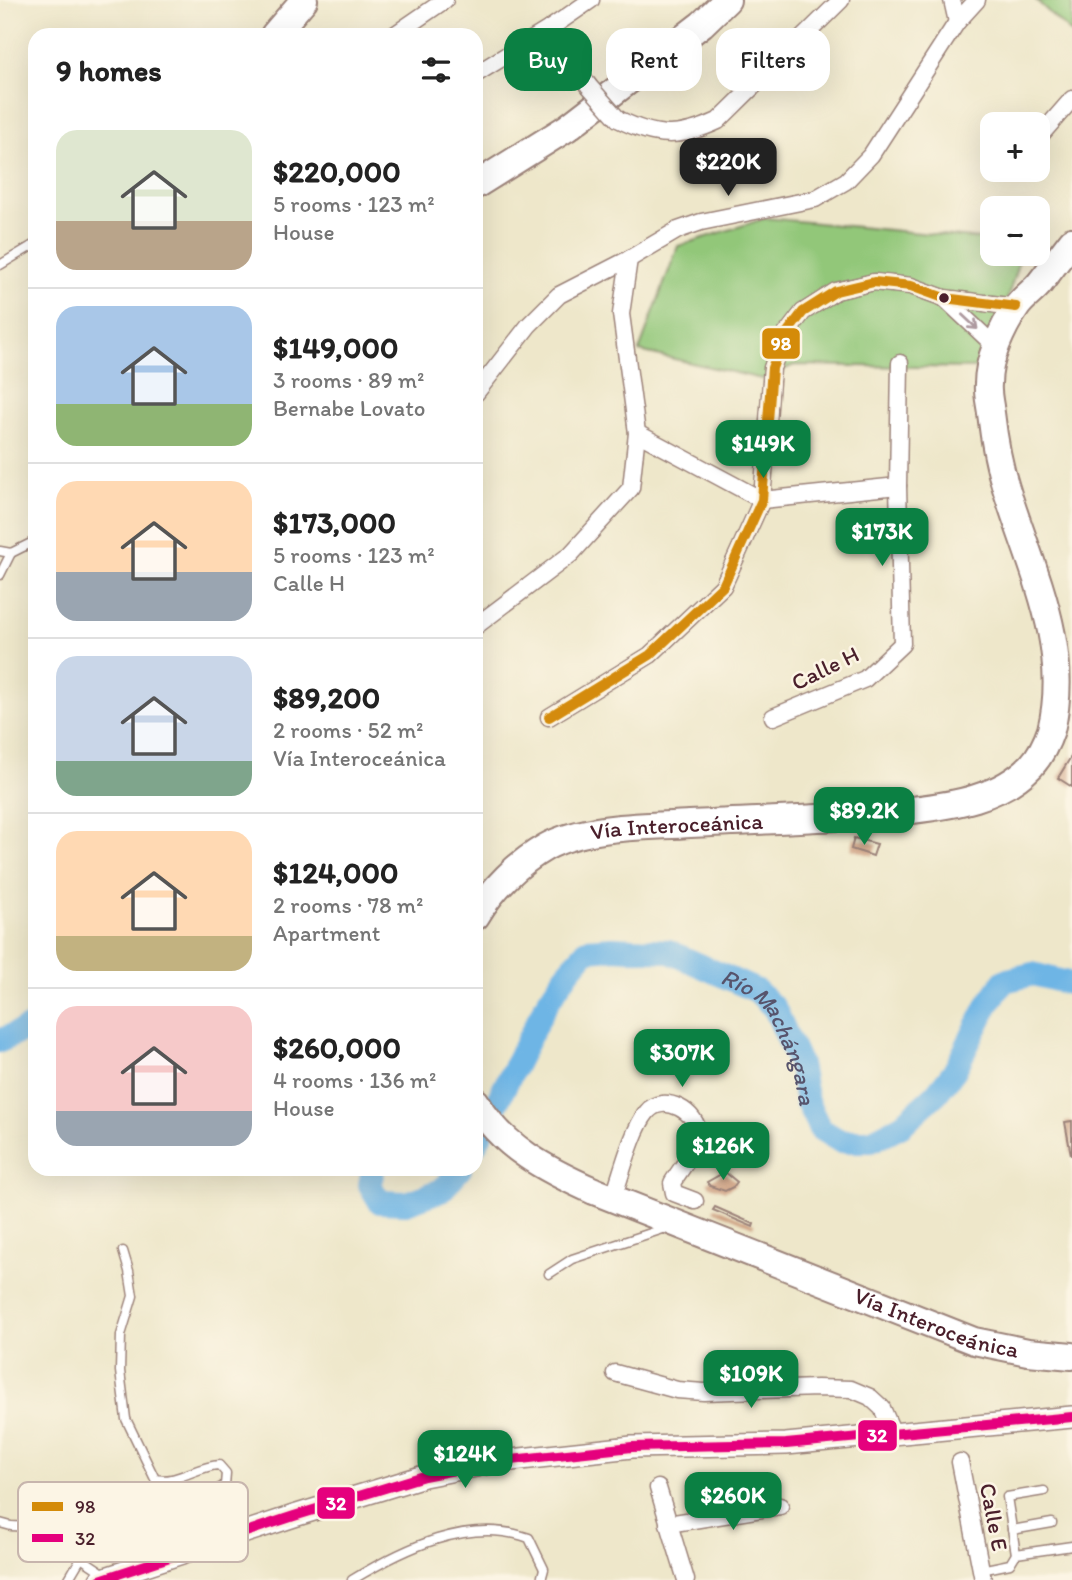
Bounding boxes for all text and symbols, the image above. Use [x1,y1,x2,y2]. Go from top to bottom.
chip: Buy [504,28,592,91]
chip: Rent [606,28,702,91]
chip: Filters [716,28,830,91]
icon: filters [417,51,455,89]
text: 9 homes [56,52,162,89]
map controls [980,112,1050,266]
button: + [980,112,1050,182]
pin: $220K [679,138,777,198]
text: $220K [696,147,760,175]
text: $220,000 [273,153,401,190]
icon: home [112,158,196,242]
text: 5 rooms · 123 m² [273,190,435,218]
button: − [980,196,1050,266]
text: House [273,218,335,246]
unlabelled marker [937,291,951,305]
one-way arrow [961,314,978,331]
line badge: 98 [761,327,801,360]
text: $149,000 [273,329,398,366]
text: 98 [771,332,792,355]
icon: home [112,334,196,418]
text: 3 rooms · 89 m² [273,366,424,394]
text: Bernabe Lovato [273,394,425,422]
pin: $149K [714,420,812,480]
text: $149K [732,429,794,457]
text: $173,000 [273,504,396,541]
pin: $173K [833,508,931,568]
icon: home [112,509,196,593]
text: $173K [852,517,912,545]
text: 5 rooms · 123 m² [273,541,435,569]
text: Calle H [273,569,345,597]
street label: Calle H [787,640,863,696]
text: $89,200 [273,679,380,716]
icon: home [112,684,196,768]
text: 2 rooms · 52 m² [273,716,423,744]
text: Vía Interoceánica [273,744,446,772]
pin: $89.2K [807,788,921,847]
text: $89.2K [830,796,898,824]
street label: Vía Interoceánica [588,807,764,846]
text: $124,000 [273,854,399,891]
icon: home [112,859,196,943]
text: 2 rooms · 78 m² [273,891,423,919]
text: Apartment [273,919,380,947]
water label: Río Machángara [717,962,822,1108]
text: $260,000 [273,1029,401,1066]
pin: $307K [633,1030,731,1089]
icon: home [112,1034,196,1118]
text: $307K [650,1038,714,1066]
text: 4 rooms · 136 m² [273,1066,436,1094]
text: House [273,1094,335,1122]
pin: $126K [674,1122,772,1182]
text: $126K [692,1131,754,1159]
street label: Vía Interoceánica [850,1281,1021,1364]
pin: $109K [702,1350,800,1410]
text: $109K [719,1359,783,1387]
line badge: 32 [857,1419,898,1452]
text: 32 [867,1424,887,1447]
pin: $124K [416,1430,514,1490]
text: $124K [434,1439,496,1467]
pin: $260K [684,1472,782,1532]
text: $260K [701,1481,765,1509]
street label: Calle E [974,1481,1014,1553]
legend [18,1482,248,1562]
line badge: 32 [316,1486,356,1520]
text: 32 [326,1492,346,1515]
text: 98 [75,1495,95,1518]
text: 32 [75,1527,95,1550]

